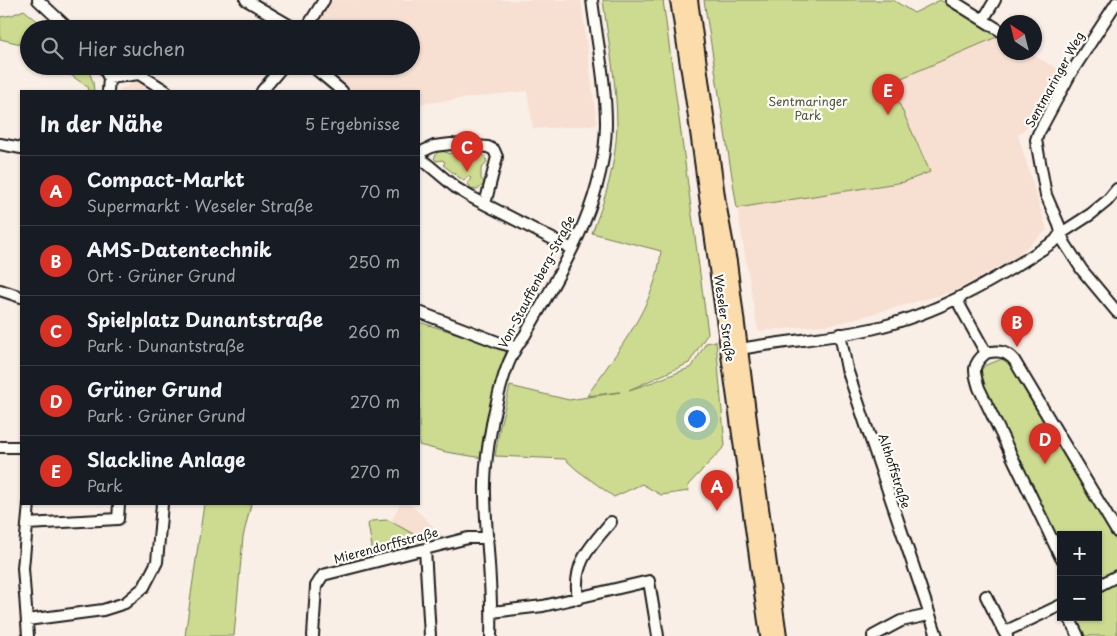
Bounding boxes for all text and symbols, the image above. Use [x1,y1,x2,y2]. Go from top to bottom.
north arrow [997,15,1042,60]
search box [20,20,420,75]
street label: Sentmaringer Weg [1020,28,1088,131]
icon: search [38,34,66,62]
text: Hier suchen [78,34,185,62]
pin: E [872,74,904,115]
park label: Sentmaringer Park [768,92,848,124]
text: In der Nähe [40,107,162,139]
text: 5 Ergebnisse [305,111,400,135]
pin: C [451,131,483,172]
text: Compact-Markt [87,165,245,193]
text: A [50,179,62,203]
text: 70 m [360,179,400,203]
text: Supermarkt · Weseler Straße [87,193,313,217]
street label: Von-Stauffenberg-Straße [493,212,579,351]
text: AMS-Datentechnik [87,235,272,263]
text: B [51,249,61,273]
text: 250 m [349,249,400,273]
text: Ort · Grüner Grund [87,263,236,287]
street label: Weseler Straße [710,273,740,363]
text: Spielplatz Dunantstraße [87,305,323,333]
pin: B [1001,306,1033,347]
text: C [50,319,62,343]
text: 260 m [348,319,400,343]
text: Park · Dunantstraße [87,333,244,357]
text: Grüner Grund [87,375,222,403]
text: D [50,389,62,413]
text: 270 m [350,389,400,413]
text: Park · Grüner Grund [87,403,246,427]
your location [684,406,710,432]
pin: D [1029,423,1061,464]
street label: Althoffstraße [874,431,916,511]
text: Slackline Anlage [87,445,246,473]
text: E [51,459,61,483]
text: 270 m [350,459,400,483]
pin: A [701,470,733,511]
text: Park [87,473,123,497]
street label: Mierendorffstraße [332,522,440,568]
map controls [1057,531,1102,621]
button: + [1057,531,1102,576]
button: − [1057,576,1102,621]

